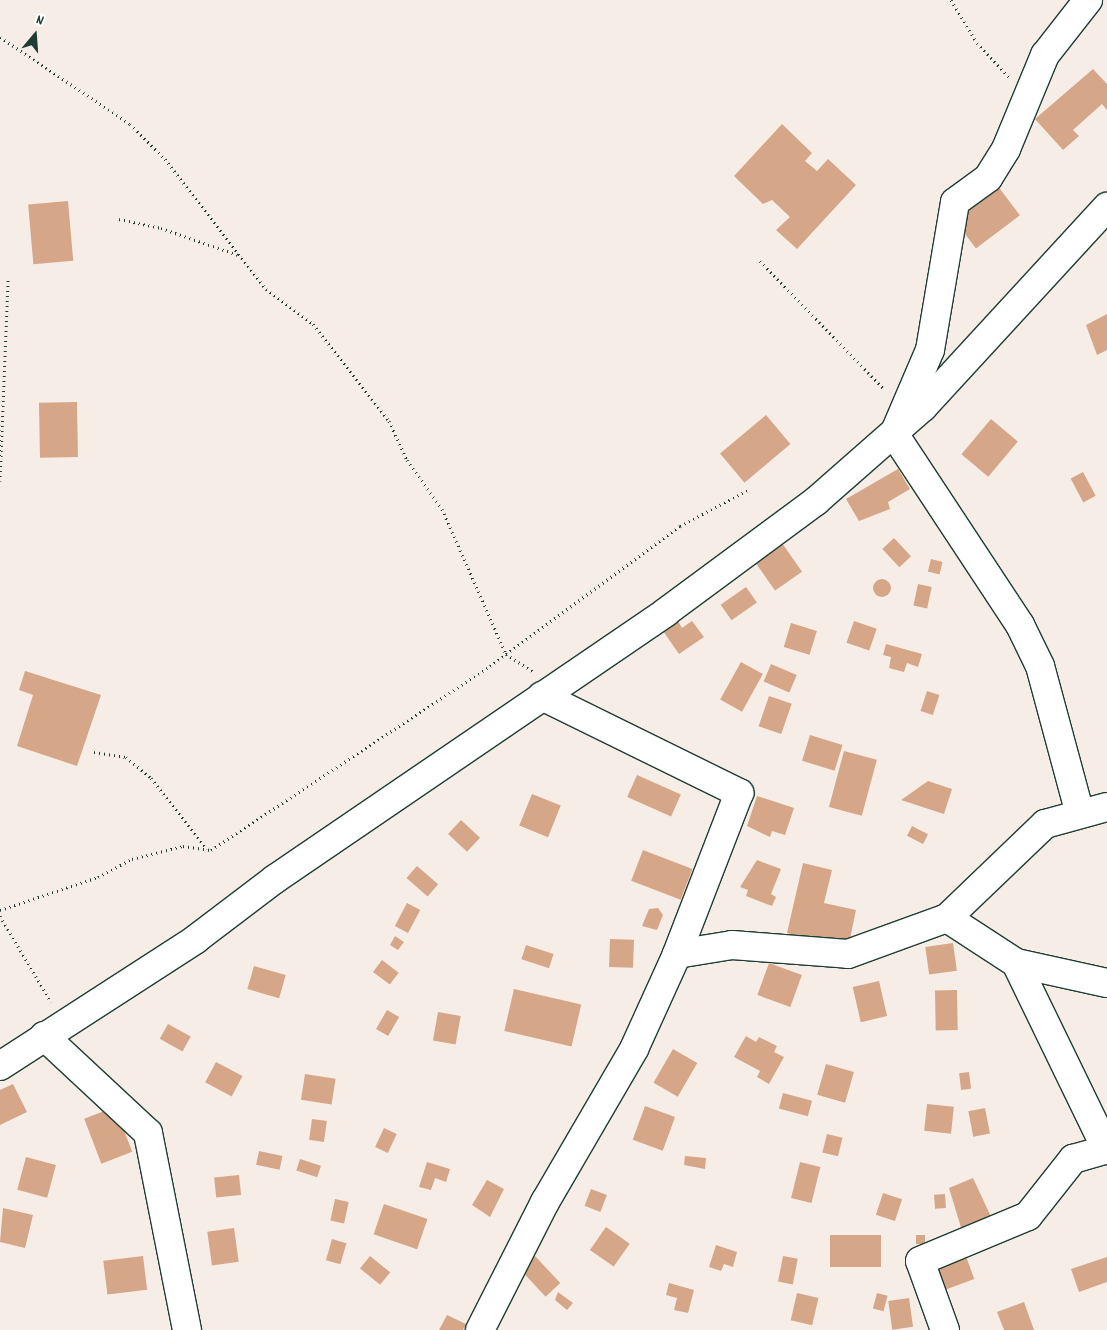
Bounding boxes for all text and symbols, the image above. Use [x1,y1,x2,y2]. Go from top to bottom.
north arrow [10,10,60,60]
text: N [33,10,46,31]

